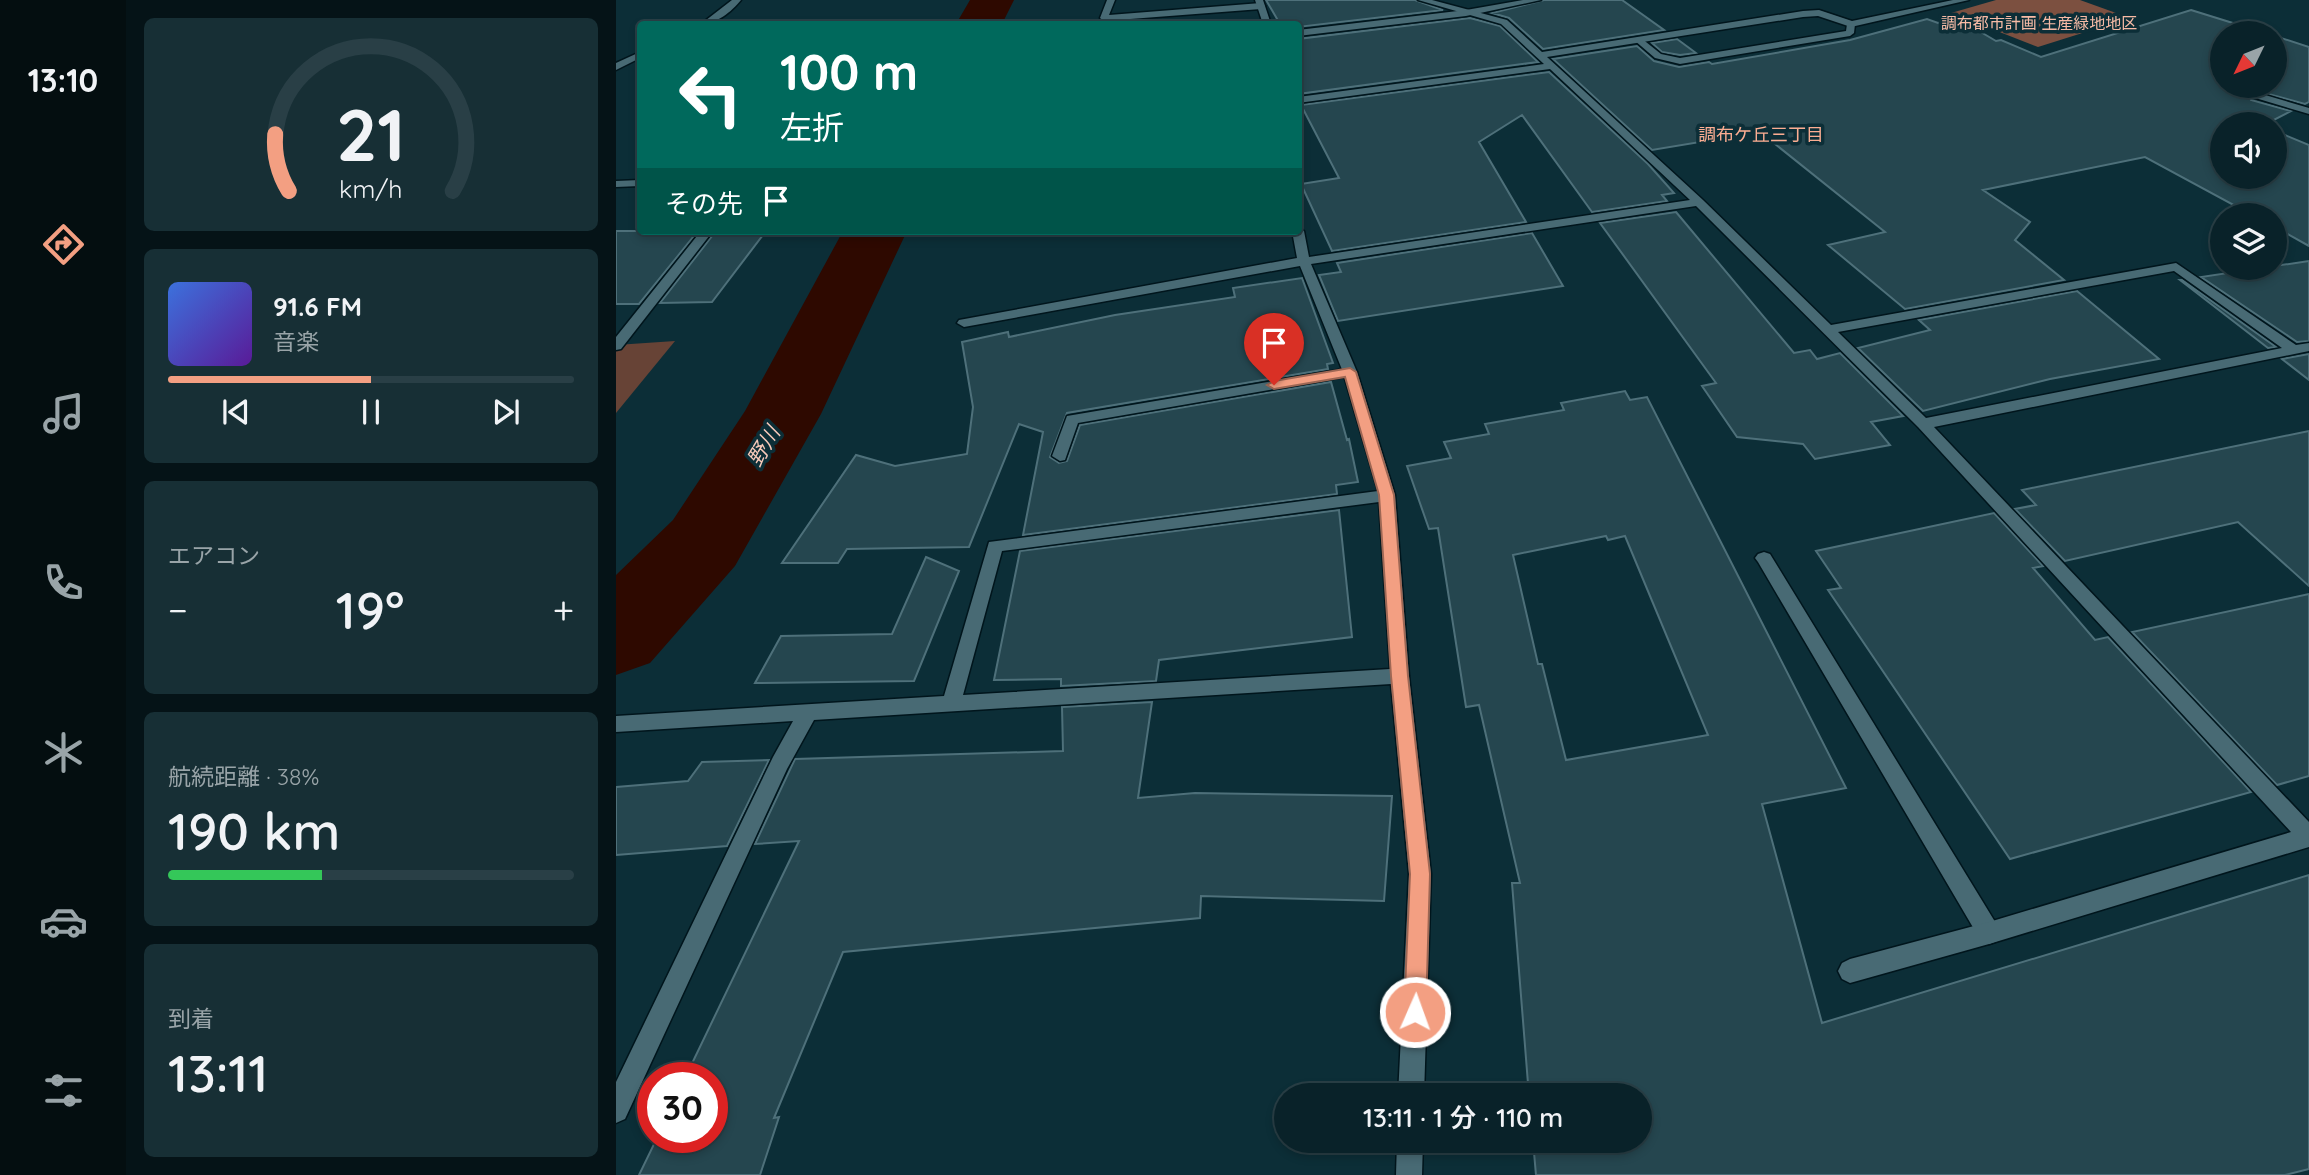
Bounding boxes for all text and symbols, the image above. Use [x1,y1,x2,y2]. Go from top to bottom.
park label: 調布都市計画 生産緑地地区 [1941,13,2137,33]
north arrow [2210,21,2287,98]
map controls [2210,21,2287,280]
text: 100 m [780,41,918,102]
icon: left [665,49,756,140]
text: 13:10 [28,60,98,100]
text: 21 [336,88,406,179]
text: 左折 [780,107,844,147]
button: sound [2210,112,2287,189]
district label: 調布ケ丘三丁目 [1698,123,1824,146]
text: km/h [339,173,403,204]
icon: arrive [757,182,795,220]
text: その先 [665,187,743,220]
button: layers [2210,203,2287,280]
icon: directions [39,220,88,269]
text: 91.6 FM [273,290,362,323]
pin [1244,313,1304,385]
icon: arrive [1255,324,1293,362]
text: 音楽 [273,327,319,356]
icon: music [39,389,88,438]
icon: previous [217,393,255,431]
icon: pause [352,393,390,431]
icon: next [487,393,525,431]
water label: 野川 [741,420,786,471]
text: エアコン [168,541,260,570]
icon: phone [39,558,88,607]
text: 19° [336,577,405,642]
text: − [168,586,188,634]
text: + [553,586,574,634]
icon: climate [39,728,88,777]
text: 航続距離 · 38% [168,762,319,791]
text: 190 km [168,798,340,863]
icon: car [39,897,88,946]
position arrow [1378,975,1452,1049]
text: 到着 [168,1004,214,1033]
text: 13:11 [168,1040,268,1105]
speed limit sign: 30 [637,1062,728,1153]
icon: filters [39,1066,88,1115]
text: 13:11 · 1 分 · 110 m [1363,1101,1563,1134]

